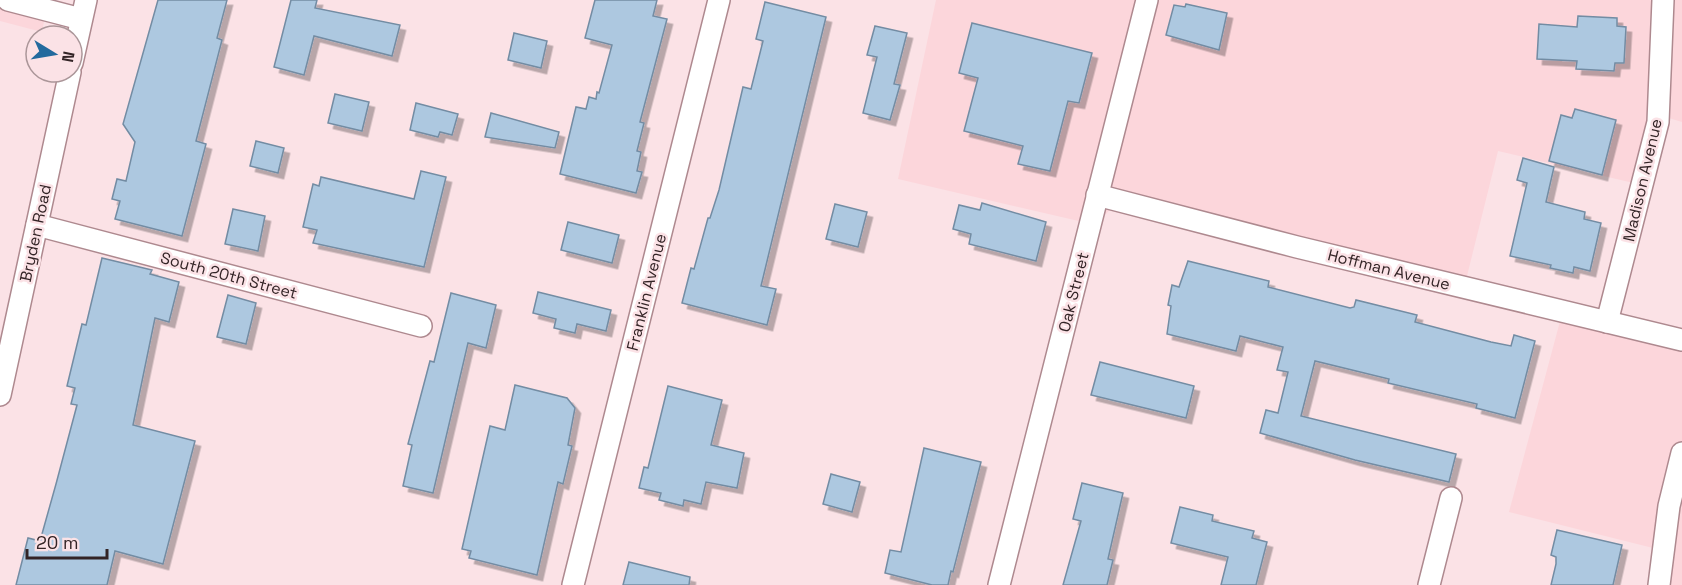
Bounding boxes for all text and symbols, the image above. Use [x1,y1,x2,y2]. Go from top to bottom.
north arrow [24,24,84,84]
text: N [57,49,80,64]
street label: Madison Avenue [1618,117,1667,244]
street label: Bryden Road [15,182,56,284]
street label: Franklin Avenue [622,231,671,353]
street label: Hoffman Avenue [1325,244,1452,295]
street label: South 20th Street [158,247,300,304]
street label: Oak Street [1053,250,1094,334]
scale bar [27,522,106,560]
text: 20 m [36,531,79,554]

